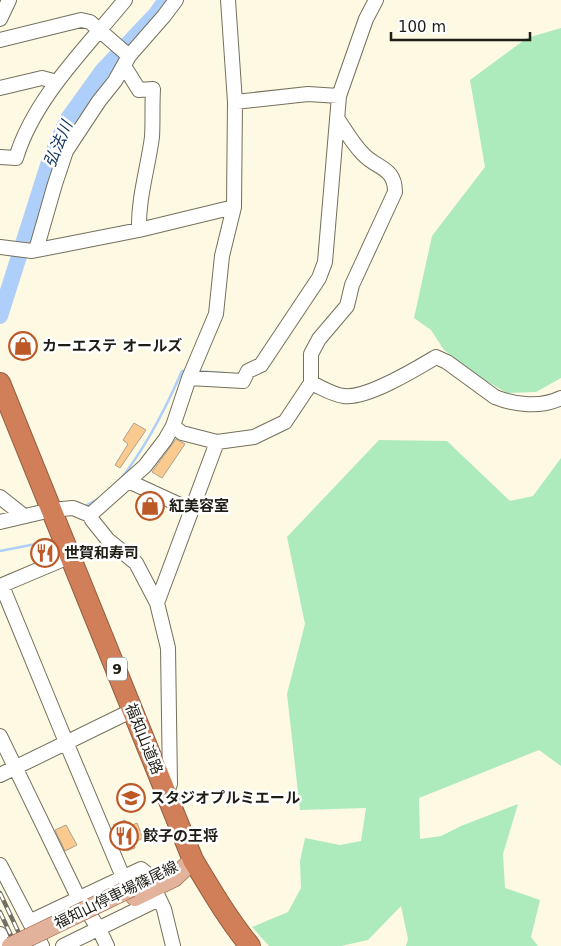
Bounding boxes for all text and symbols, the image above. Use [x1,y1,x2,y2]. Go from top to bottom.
scale bar [391,10,530,42]
text: 100 m [398,18,446,36]
water label: 弘法川 [40,116,77,170]
shop icon: カーエステ オールズ [8,331,38,361]
place label: カーエステ オールズ [42,337,182,355]
shop icon: 紅美容室 [135,491,165,521]
place label: 紅美容室 [169,497,229,515]
restaurant icon: 世賀和寿司 [30,538,60,568]
place label: 世賀和寿司 [64,544,139,562]
road number: 9 [107,658,127,681]
street label: 福知山道路 [122,701,166,777]
school or university icon: スタジオプルミエール [116,783,146,813]
place label: スタジオプルミエール [150,789,300,807]
restaurant icon: 餃子の王将 [109,821,139,851]
place label: 餃子の王将 [143,827,218,845]
street label: 福知山停車場篠尾線 [51,857,181,933]

